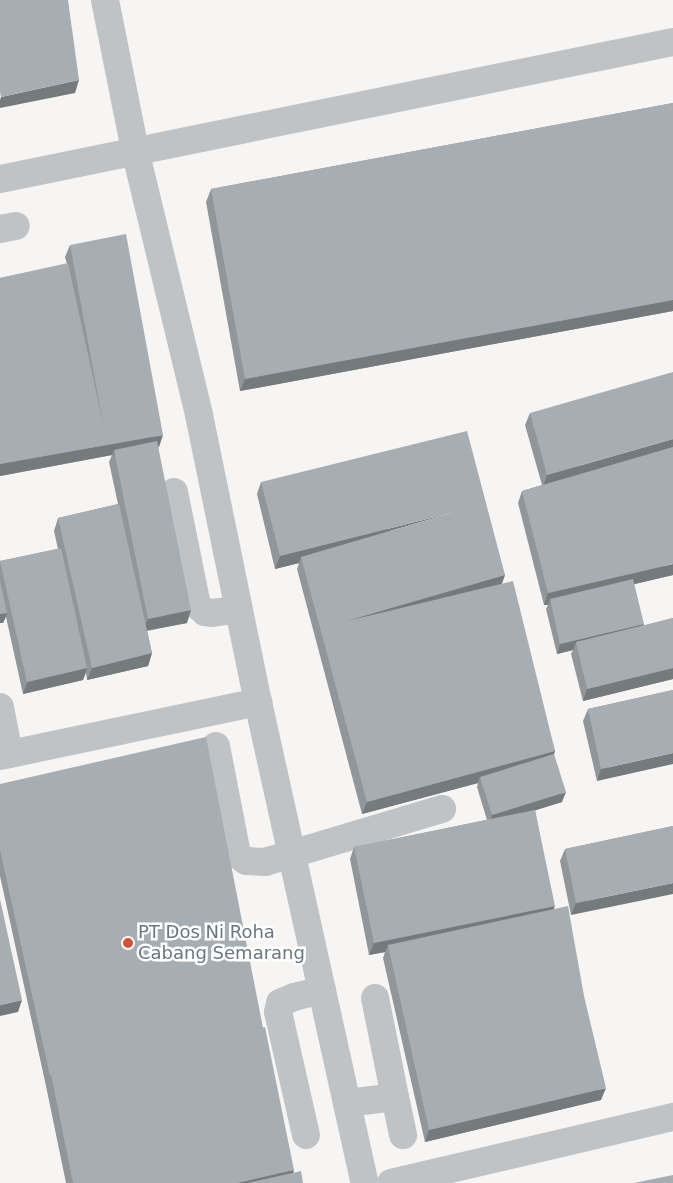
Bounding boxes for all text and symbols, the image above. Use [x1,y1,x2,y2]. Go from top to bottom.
place label: PT Dos Ni Roha Cabang Semarang [138,922,305,964]
marker: PT Dos Ni Roha Cabang Semarang [122,937,134,949]

